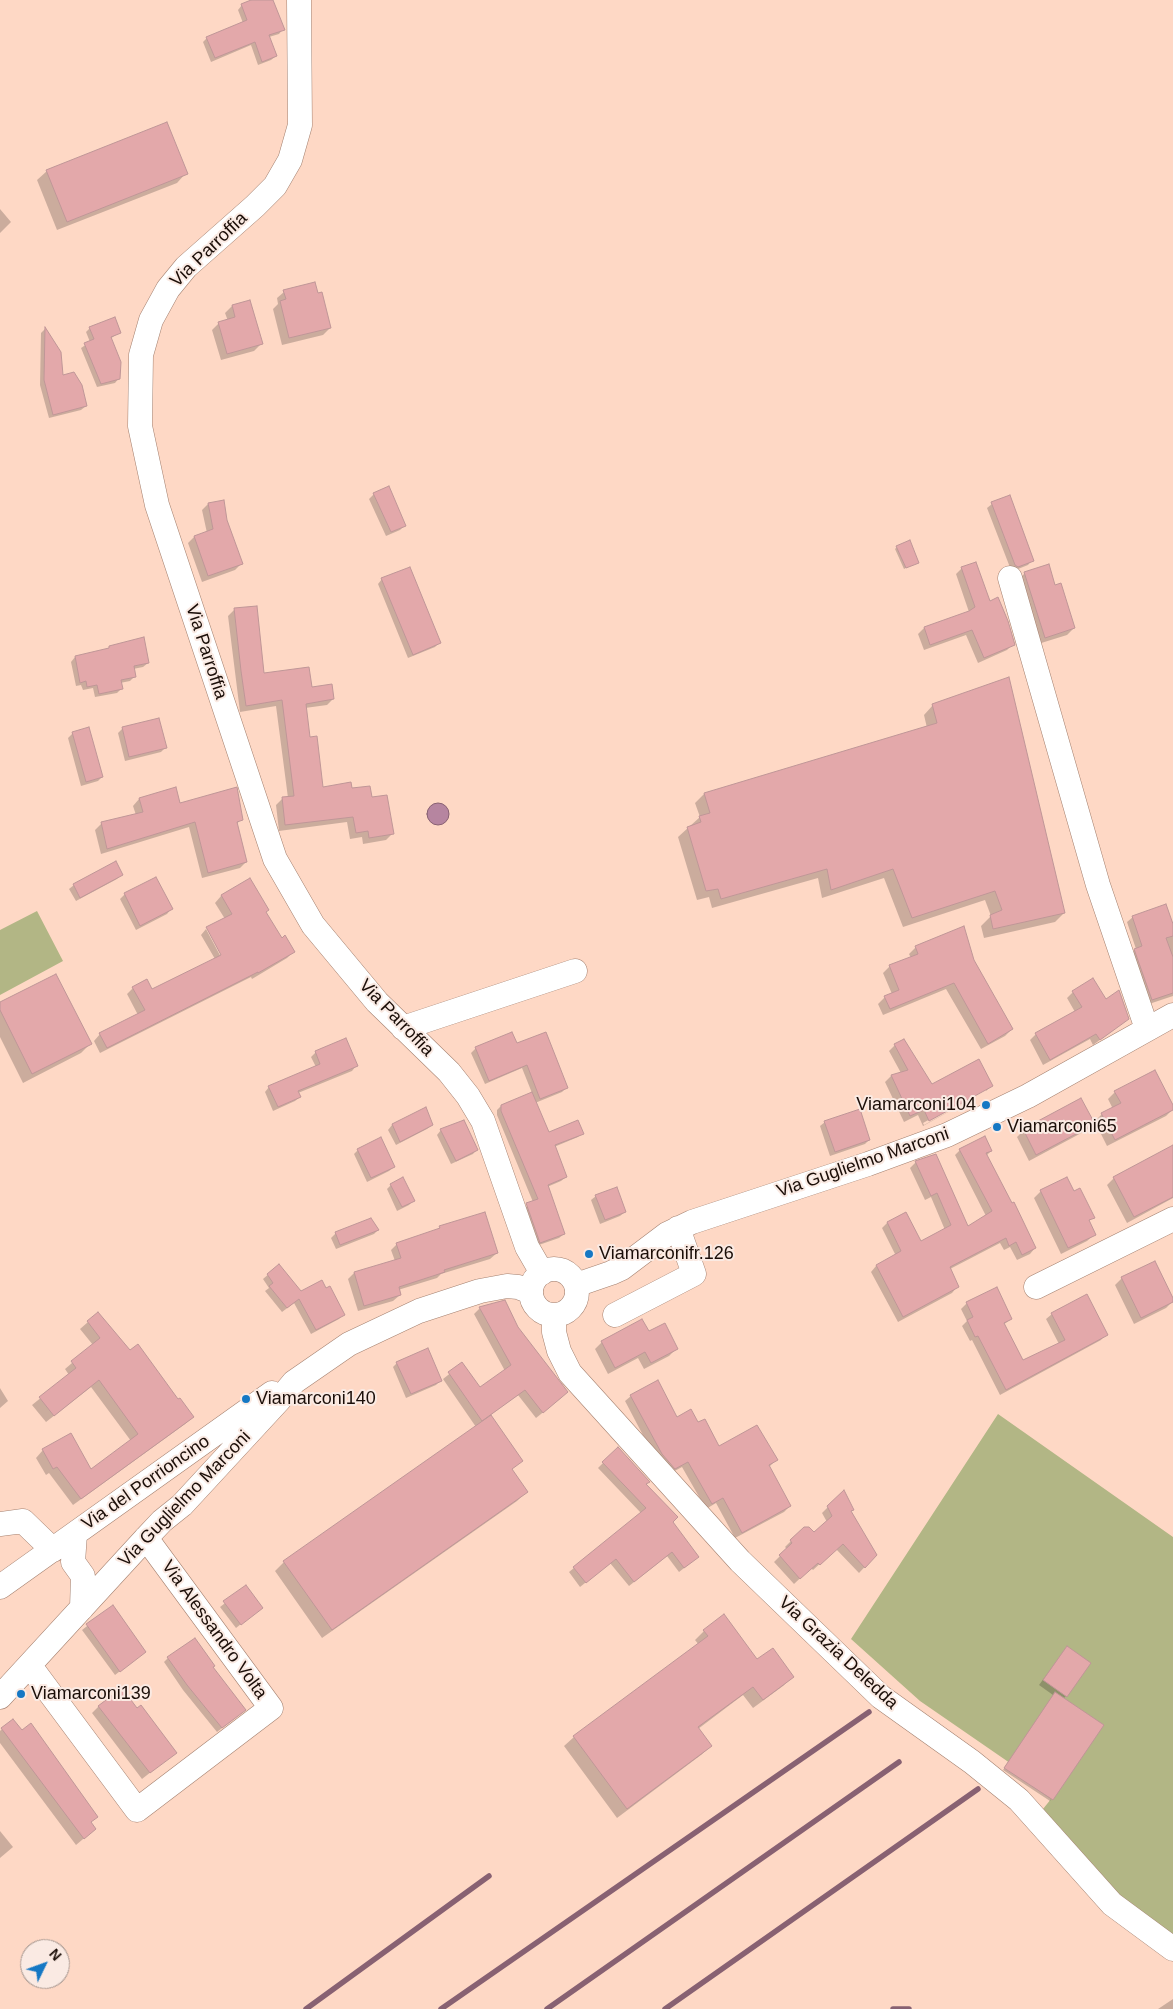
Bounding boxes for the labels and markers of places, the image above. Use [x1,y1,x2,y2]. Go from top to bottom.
place label: Viamarconi104 [856,1094,976,1116]
marker: Viamarconi104 [980,1099,992,1111]
place label: Viamarconi65 [1007,1116,1117,1138]
marker: Viamarconi65 [991,1121,1003,1133]
place label: Viamarconifr.126 [599,1243,734,1265]
marker: Viamarconifr.126 [583,1248,595,1260]
place label: Viamarconi140 [256,1388,376,1410]
marker: Viamarconi140 [240,1393,252,1405]
place label: Viamarconi139 [31,1683,151,1705]
marker: Viamarconi139 [15,1688,27,1700]

